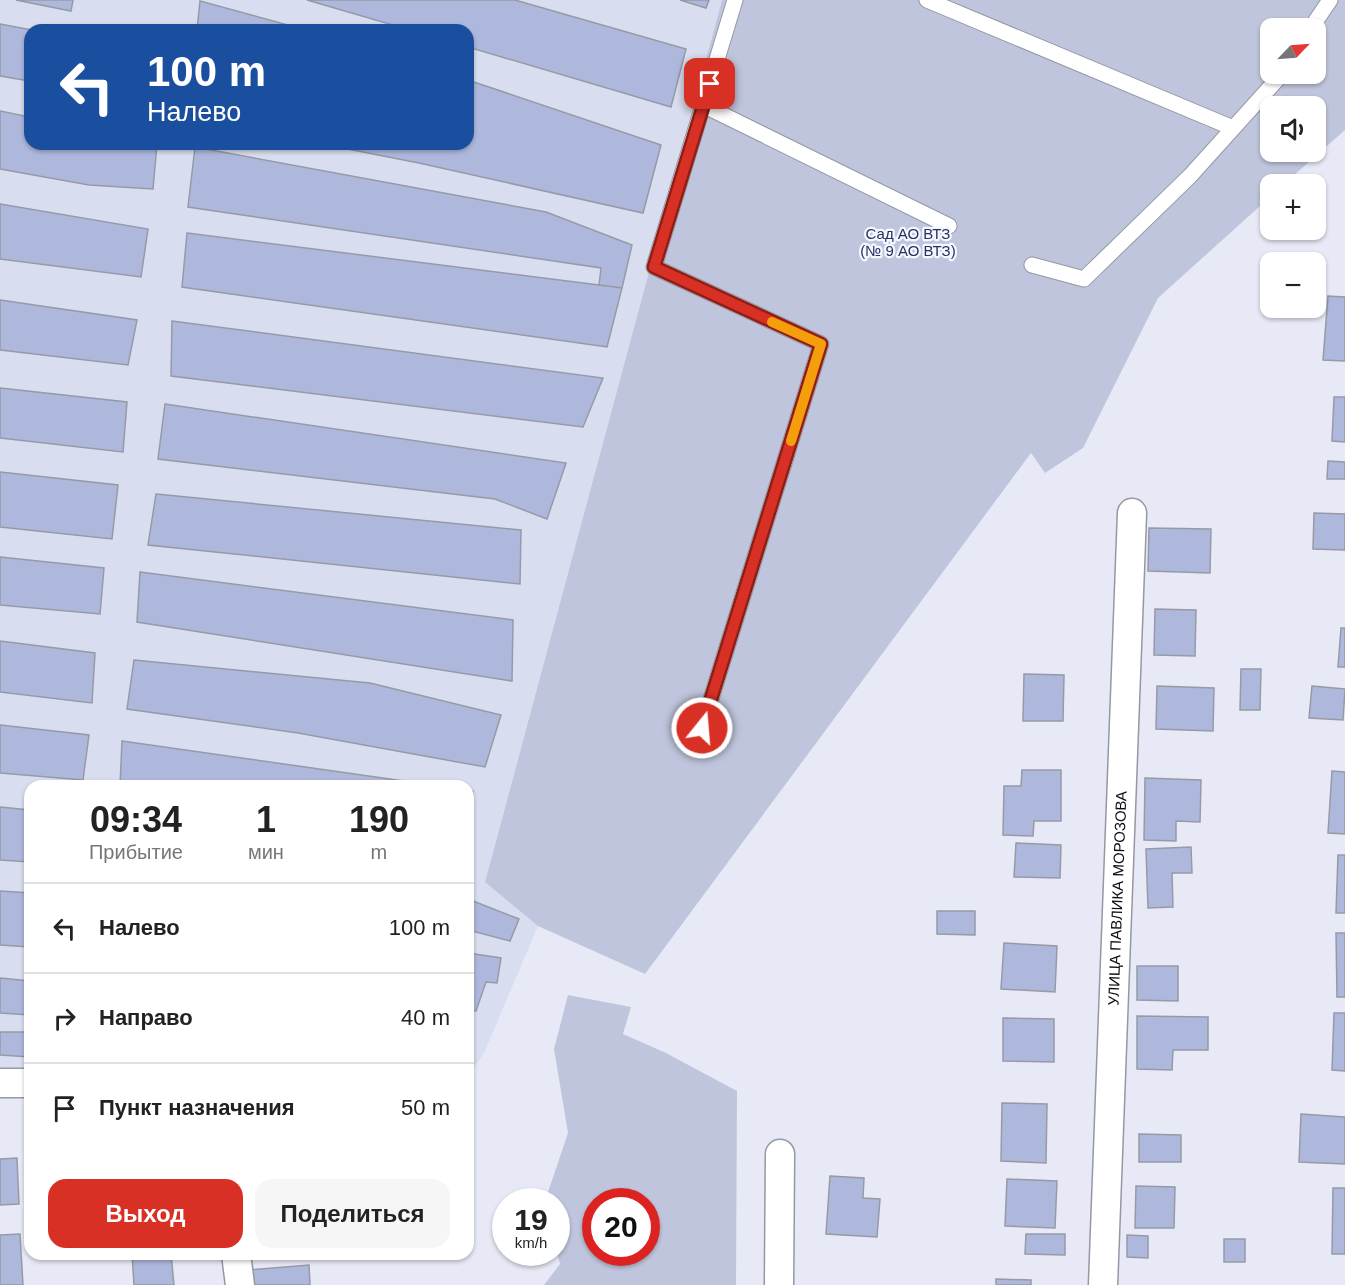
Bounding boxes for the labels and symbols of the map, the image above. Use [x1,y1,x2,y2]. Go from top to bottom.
north arrow [1260,18,1326,84]
pin [684,58,735,109]
park label: Сад АО ВТЗ (№ 9 АО ВТЗ) [860,225,956,259]
position arrow [670,696,734,760]
street label: УЛИЦА ПАВЛИКА МОРОЗОВА [1105,791,1130,1006]
speed limit sign: 20 [582,1188,660,1266]

